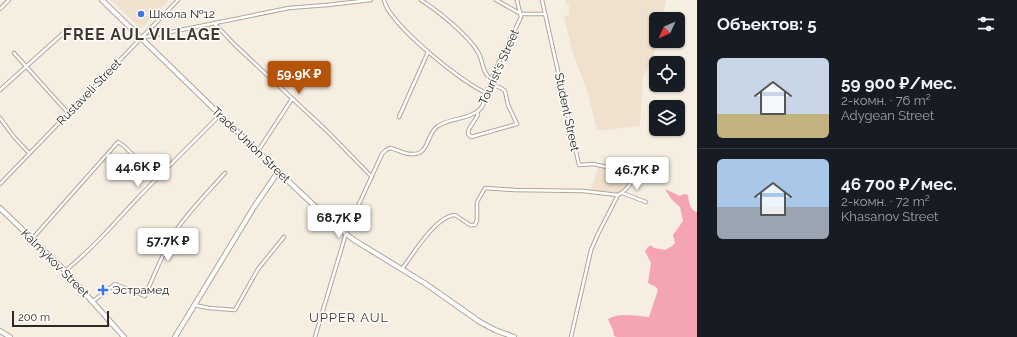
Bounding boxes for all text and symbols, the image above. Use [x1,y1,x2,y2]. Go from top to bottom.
place label: Школа №12 [149,7,215,21]
marker: Школа №12 [136,9,146,19]
north arrow [649,12,685,48]
map controls [649,12,685,136]
icon: filters [975,13,997,35]
text: Объектов: 5 [717,14,817,34]
district label: FREE AUL VILLAGE [63,25,221,44]
street label: Tourist's Street [476,27,522,107]
street label: Rustaveli Street [54,56,124,128]
button: locate [649,56,685,92]
pin: 59.9K ₽ [262,61,336,95]
text: 59.9K ₽ [277,66,321,81]
street label: Student Street [552,71,582,153]
text: 59 900 ₽/мес. [841,73,957,93]
icon: home [749,74,797,122]
text: 2-комн. · 76 m² [841,93,931,108]
button: layers [649,100,685,136]
street label: Trade Union Street [209,104,293,186]
text: Adygean Street [841,108,934,123]
pin: 44.6K ₽ [101,154,175,188]
pin: 46.7K ₽ [600,157,674,191]
text: 44.6K ₽ [116,159,160,174]
text: 46.7K ₽ [615,162,659,177]
text: 46 700 ₽/мес. [841,174,957,194]
icon: home [749,175,797,223]
text: 2-комн. · 72 m² [841,194,930,209]
pin: 68.7K ₽ [302,205,376,239]
text: Khasanov Street [841,209,938,224]
text: 68.7K ₽ [317,210,361,225]
street label: Kalmykov Street [18,226,92,300]
pin: 57.7K ₽ [131,228,205,262]
text: 57.7K ₽ [147,233,189,248]
place label: Эстрамед [112,283,169,297]
marker: Эстрамед [97,284,109,296]
scale bar [12,309,109,328]
district label: UPPER AUL [309,310,389,325]
text: 200 m [18,311,50,324]

